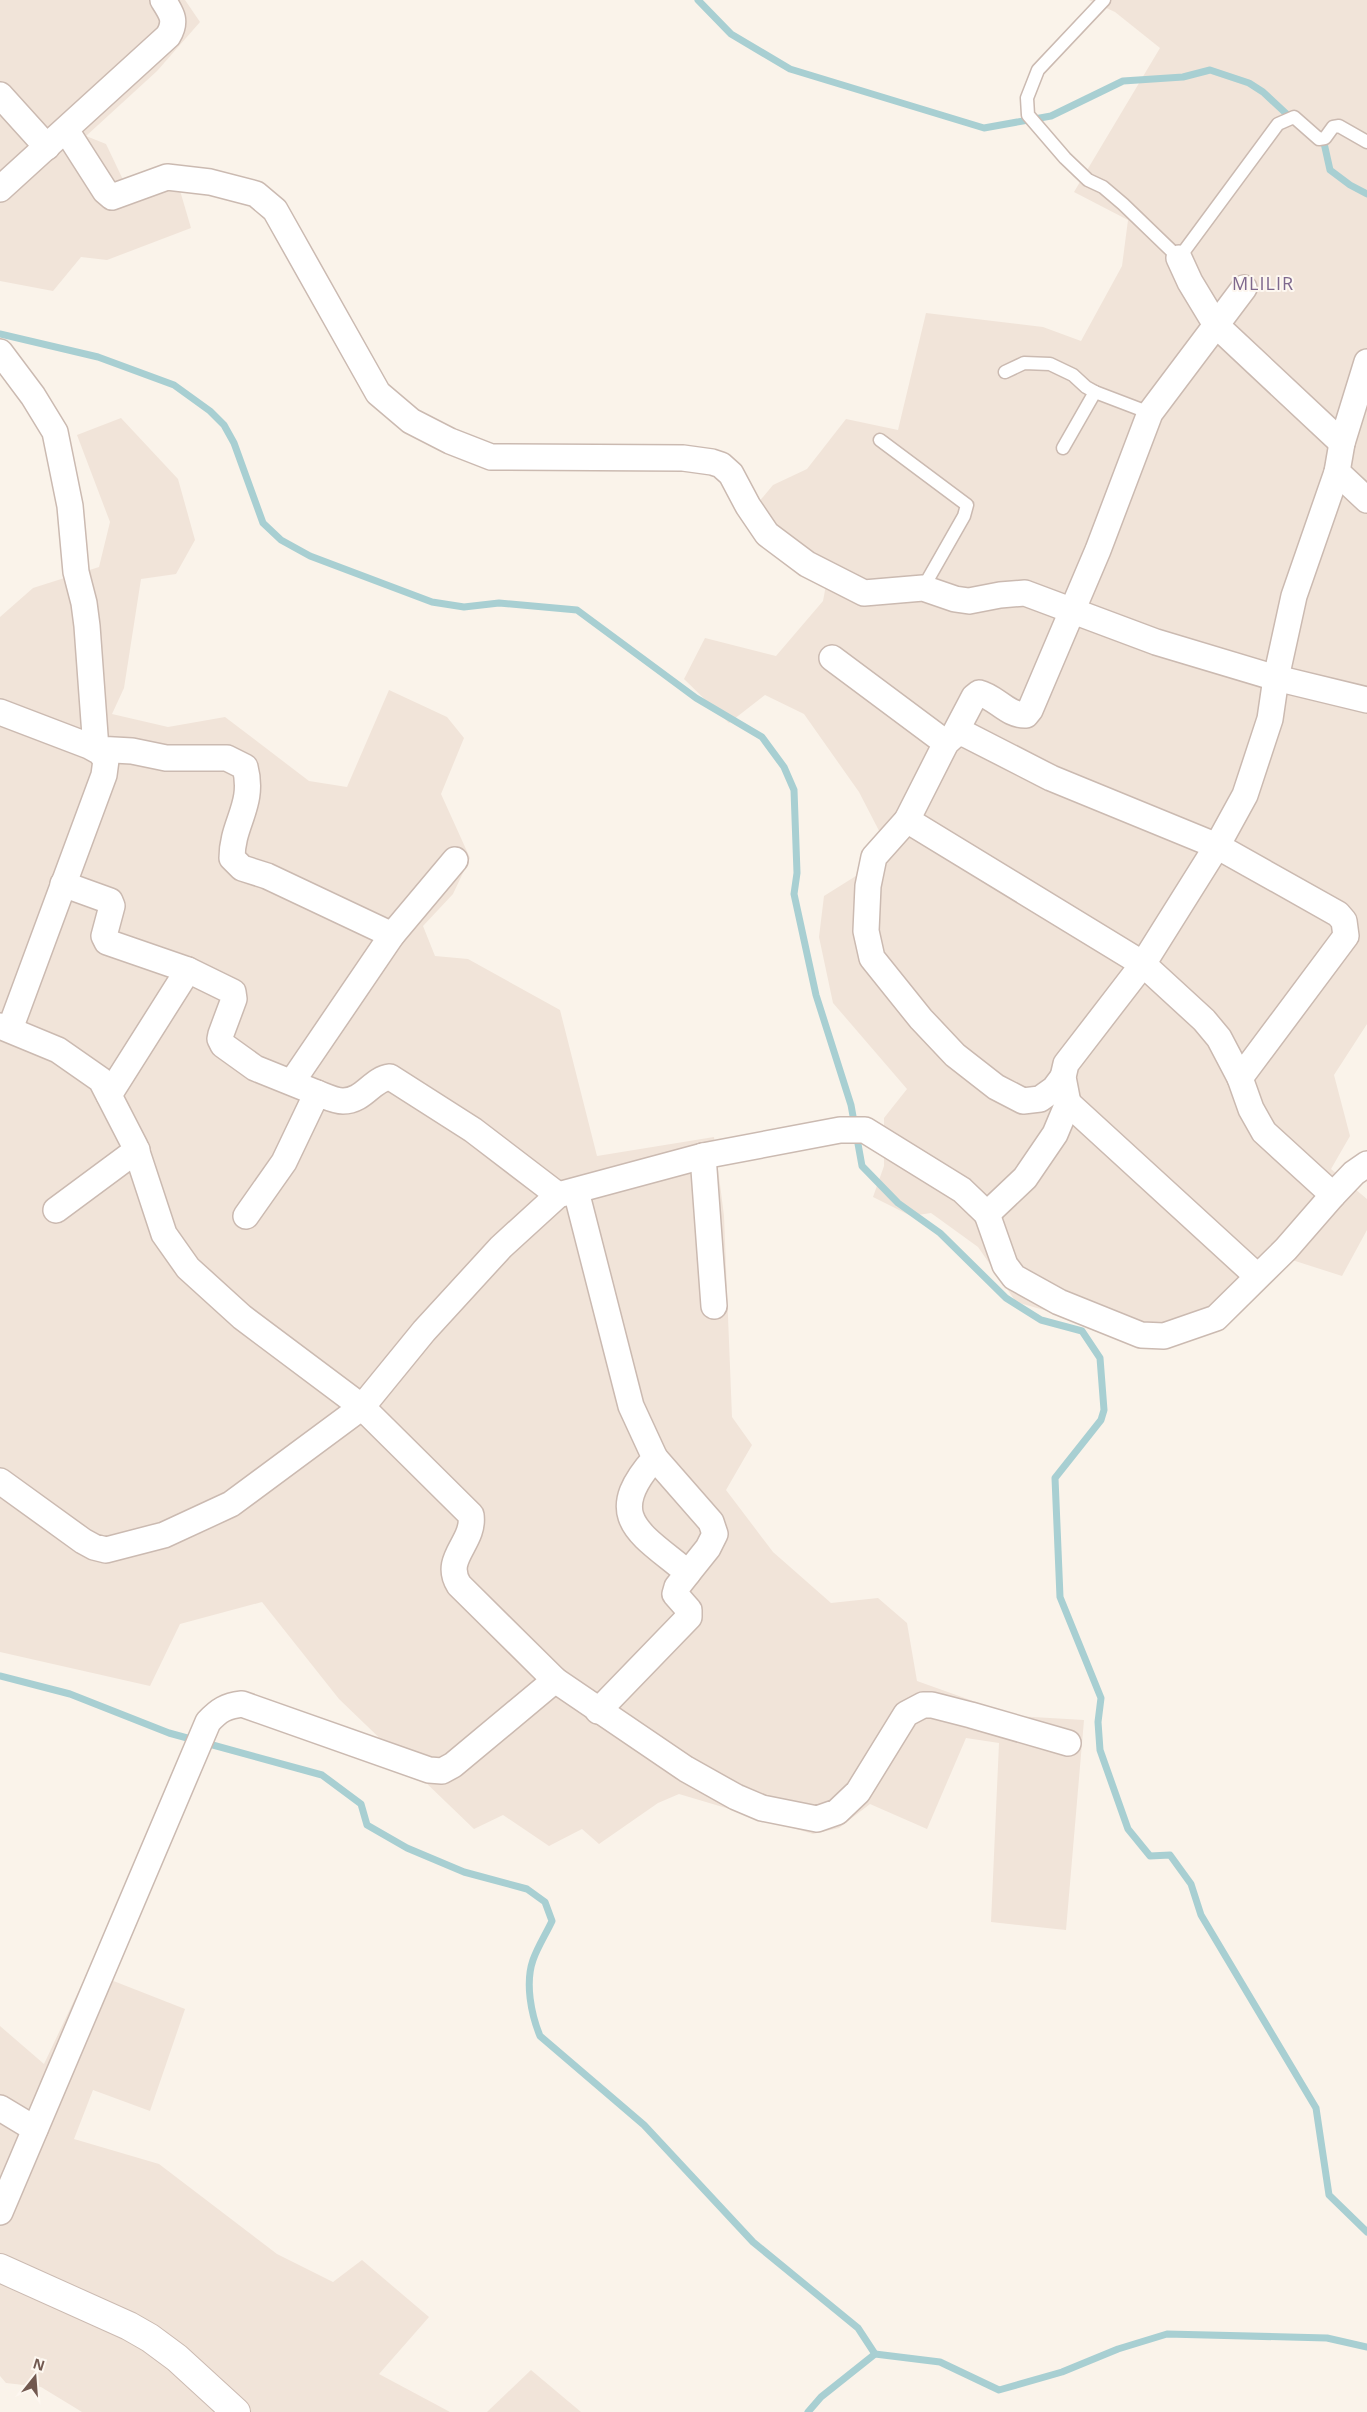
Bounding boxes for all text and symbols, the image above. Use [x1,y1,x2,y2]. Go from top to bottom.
district label: MLILIR [1232,271,1294,295]
north arrow [10,2352,60,2402]
text: N [31,2353,47,2375]

